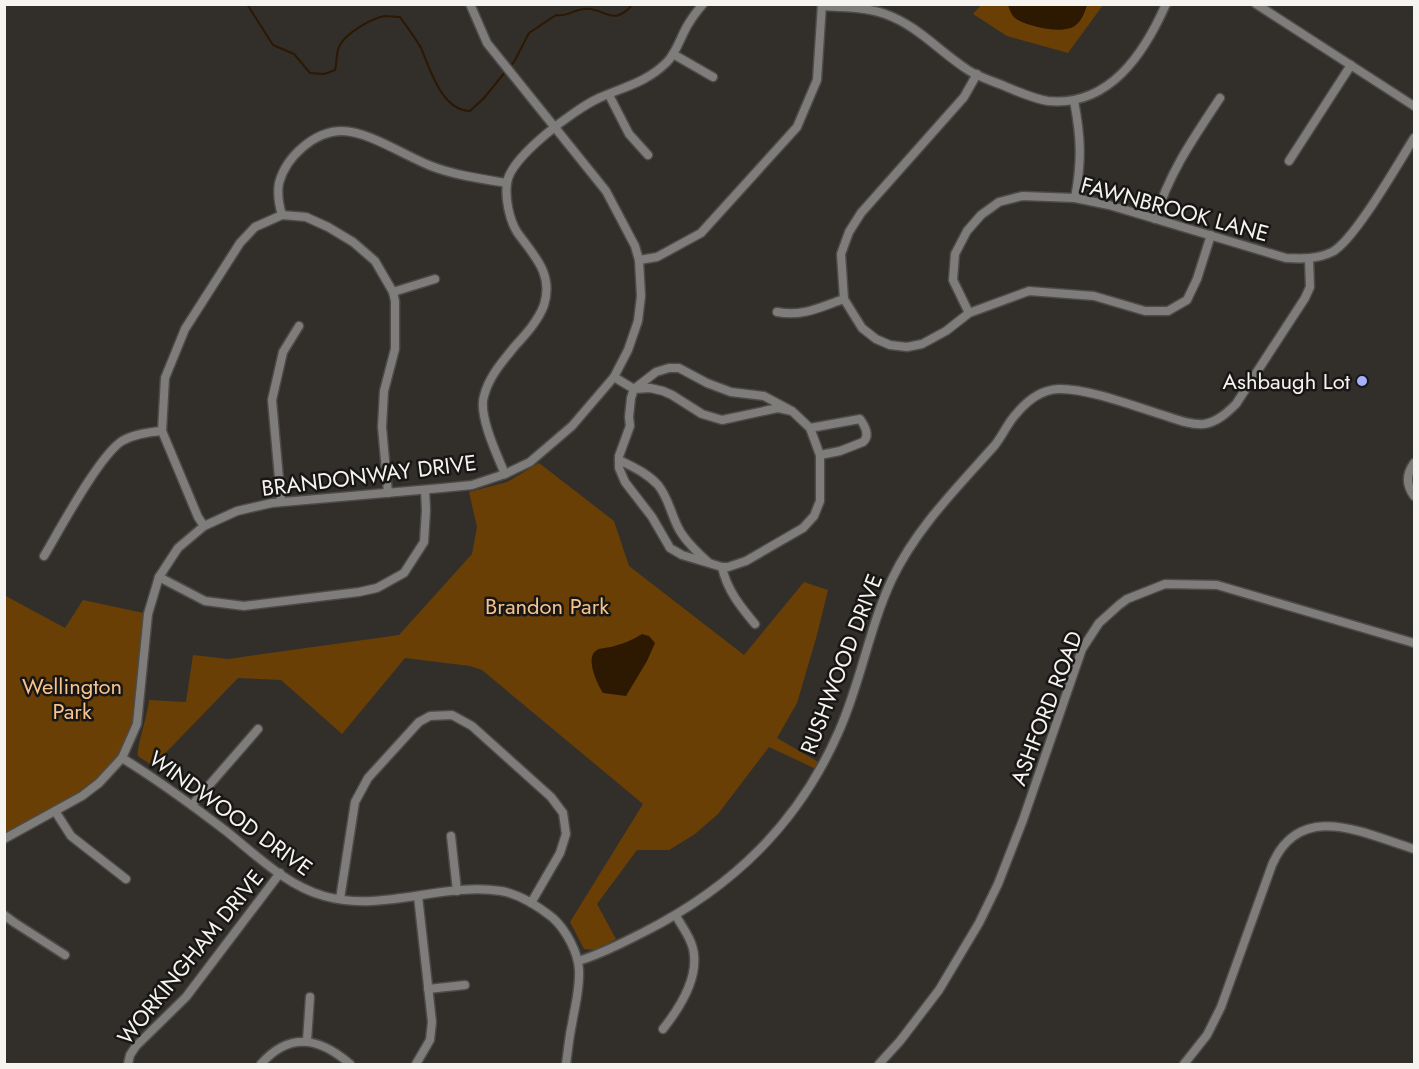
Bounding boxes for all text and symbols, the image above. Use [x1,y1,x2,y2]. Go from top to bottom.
street label: FAWNBROOK LANE [1078,169,1272,249]
place label: Ashbaugh Lot [1223,365,1351,397]
marker: Ashbaugh Lot [1355,374,1369,388]
street label: BRANDONWAY DRIVE [260,446,478,504]
street label: RUSHWOOD DRIVE [792,569,890,759]
park label: Brandon Park [485,590,609,622]
street label: ASHFORD ROAD [1002,626,1090,790]
park label: Wellington Park [22,670,122,727]
street label: WINDWOOD DRIVE [142,743,320,883]
street label: WORKINGHAM DRIVE [109,863,271,1051]

